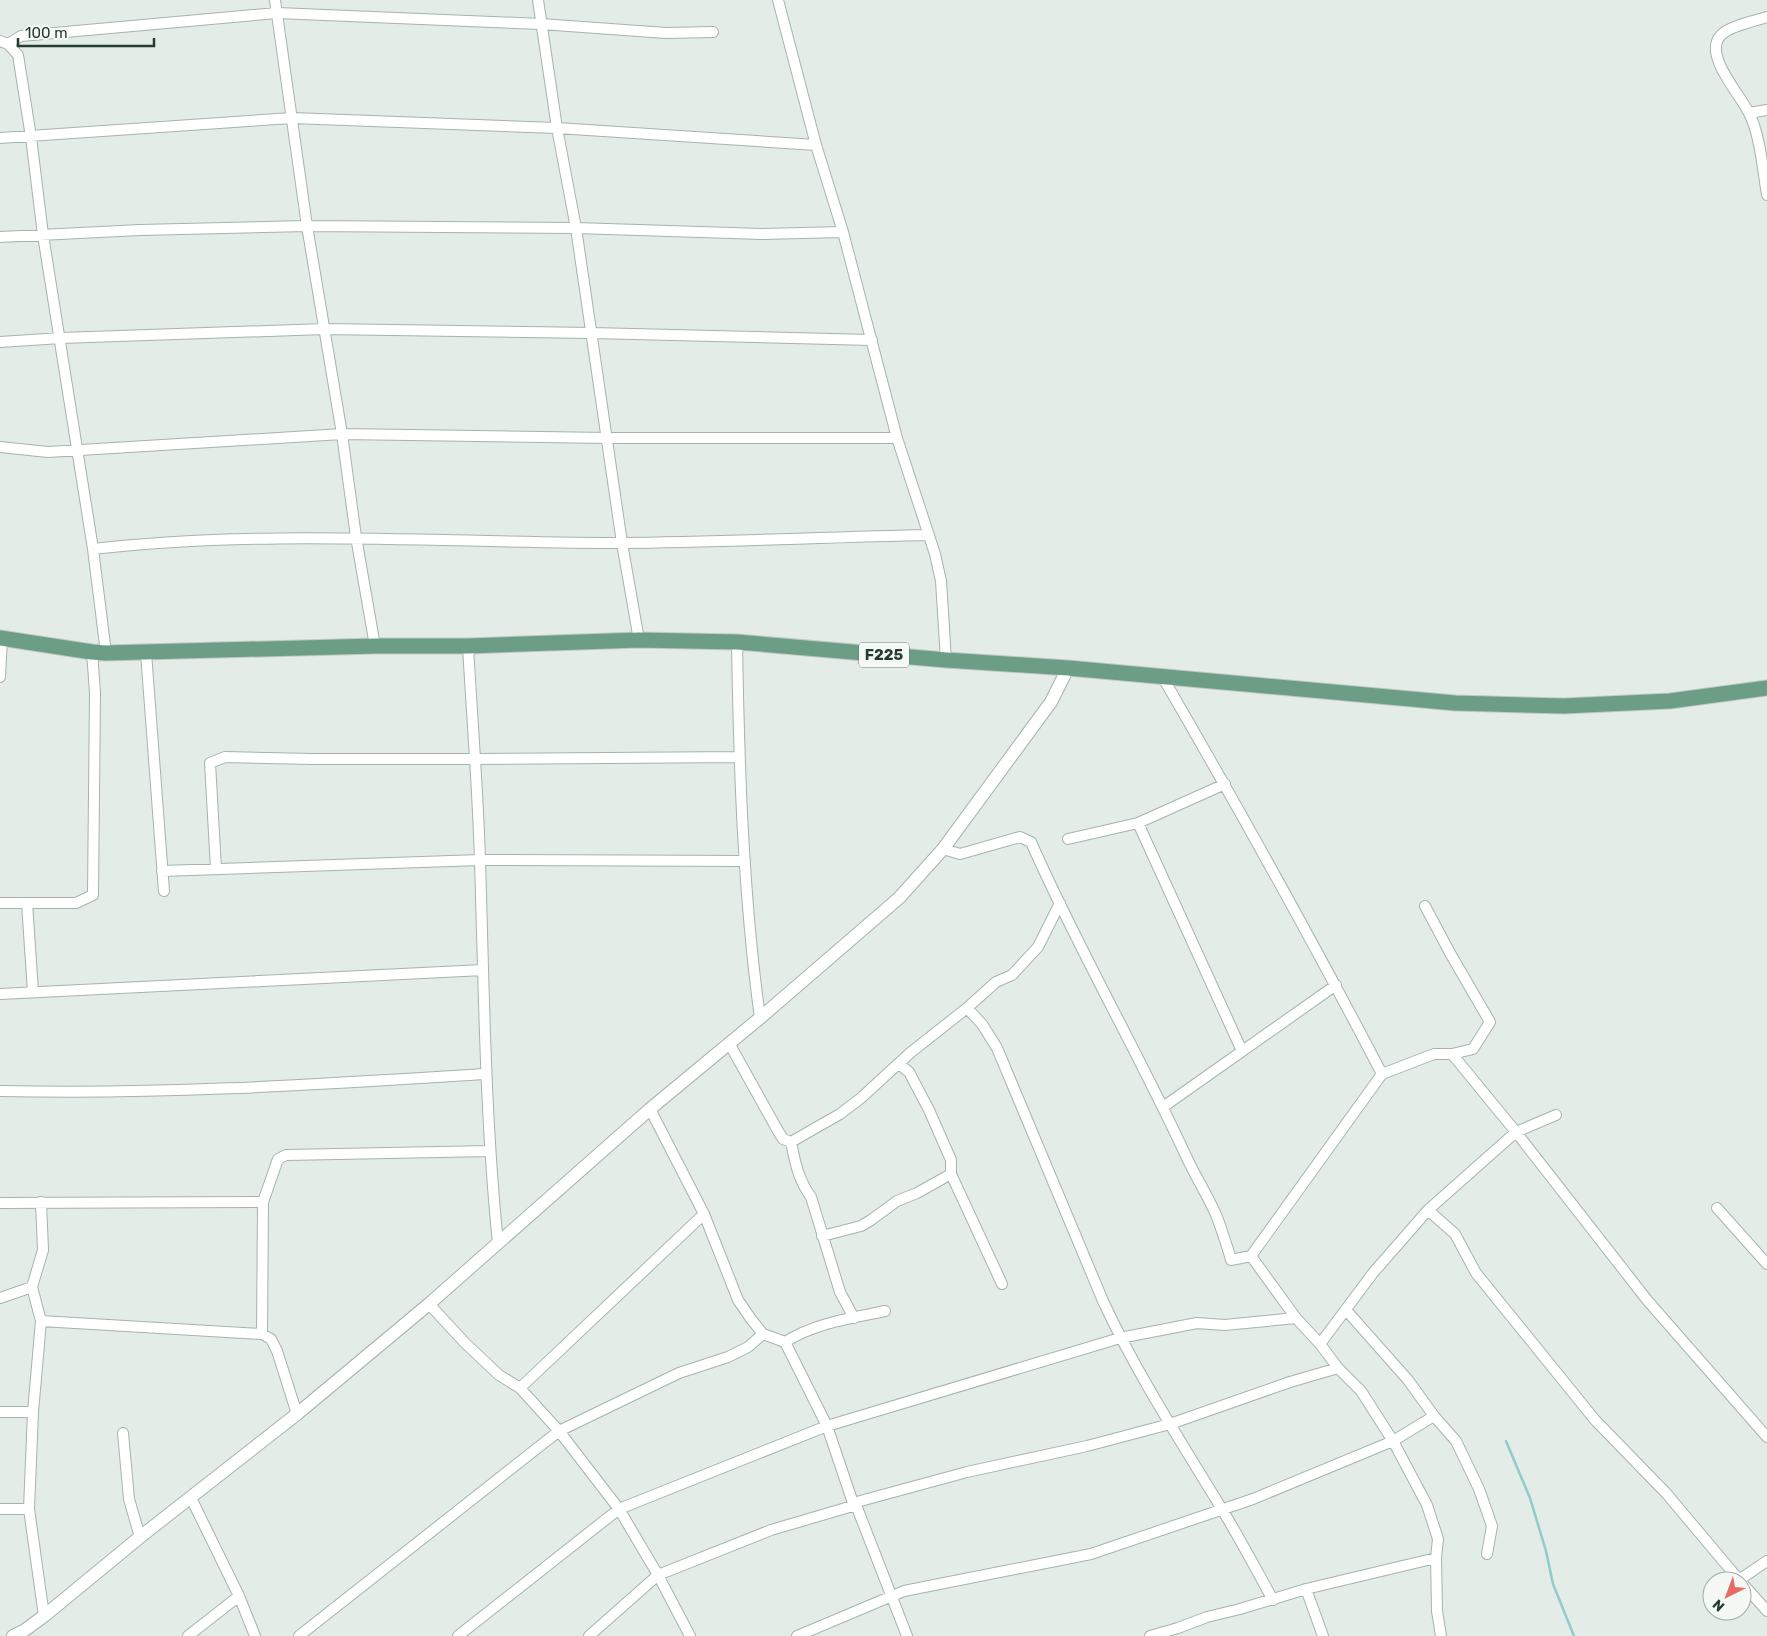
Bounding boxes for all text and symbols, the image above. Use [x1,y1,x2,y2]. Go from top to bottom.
scale bar [18,15,154,47]
text: 100 m [25,24,67,42]
road number: F225 [859,642,909,668]
north arrow [1702,1571,1752,1621]
text: N [1709,1596,1728,1615]

